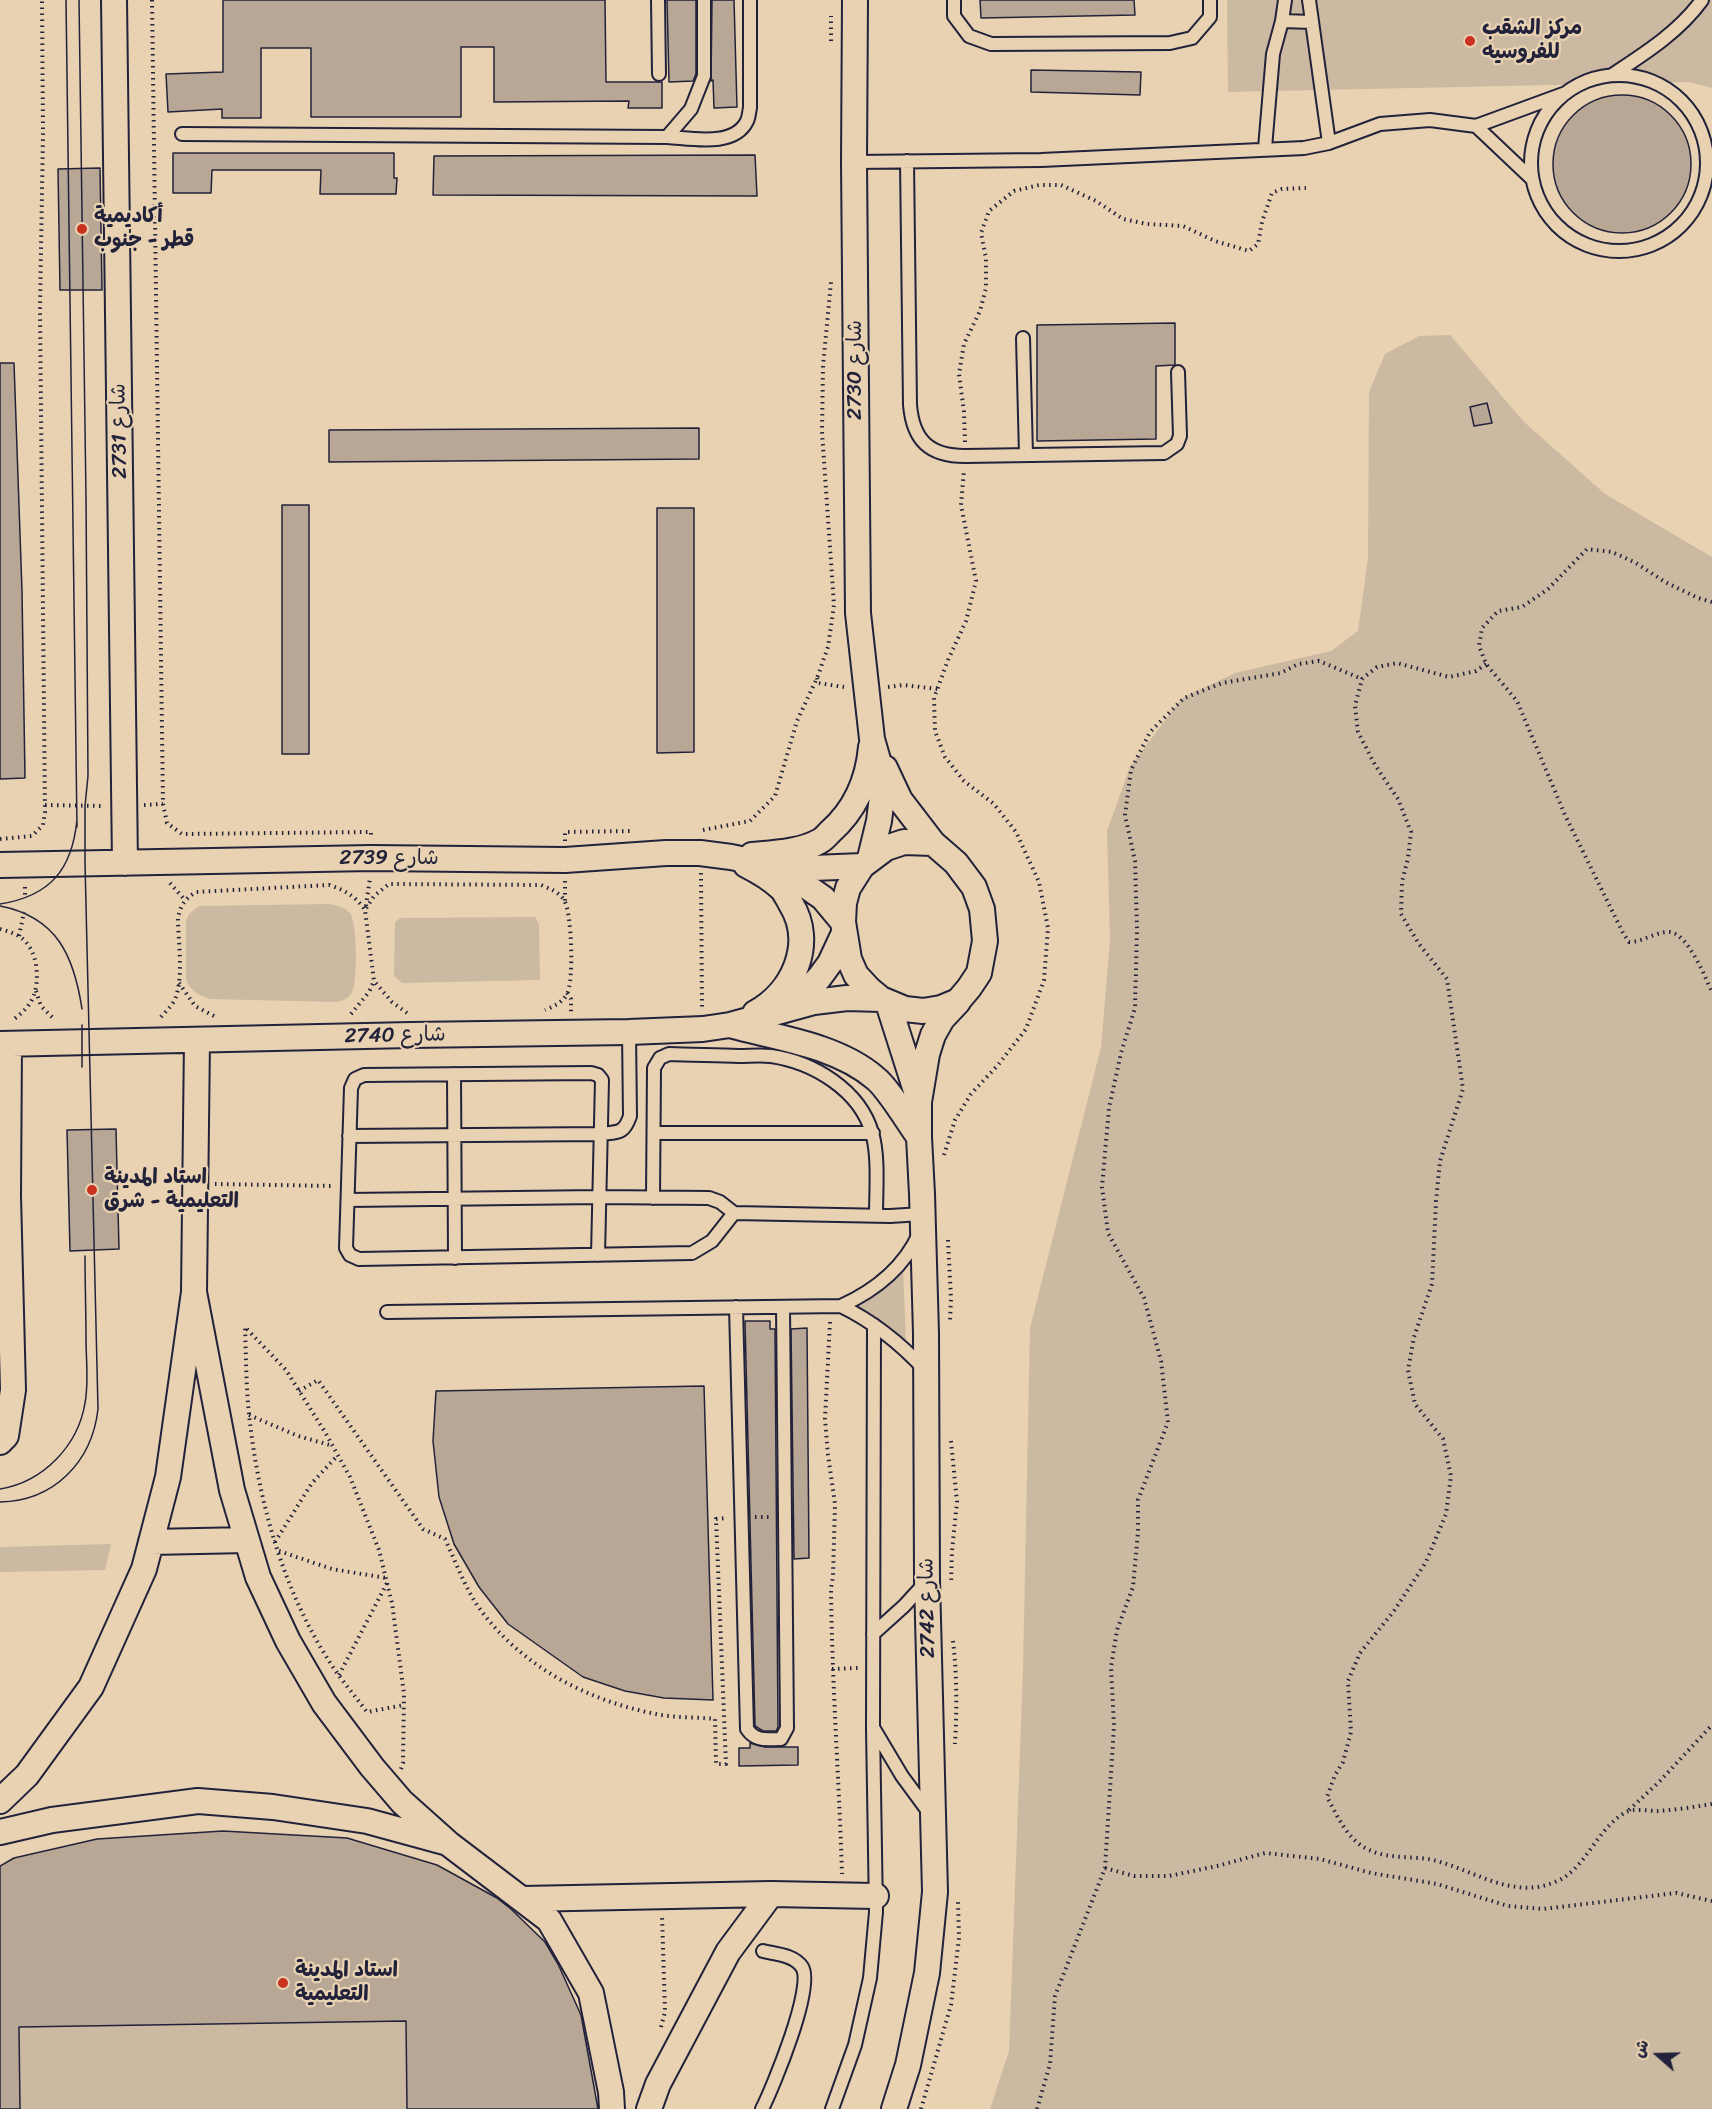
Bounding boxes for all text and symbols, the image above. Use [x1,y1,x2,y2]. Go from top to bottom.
place label: مركز الشقب للفروسيه [1482,16,1582,66]
marker: مركز الشقب للفروسيه [1463,34,1477,48]
place label: أكاديمية قطر - جنوب [94,204,194,254]
marker: أكاديمية قطر - جنوب [75,222,89,236]
street label: شارع 2730 [843,320,869,420]
street label: شارع 2731 [107,383,133,479]
street label: شارع 2739 [339,846,439,872]
street label: شارع 2740 [344,1023,446,1049]
place label: استاد المدينة التعليمية - شرق [104,1165,239,1215]
marker: استاد المدينة التعليمية - شرق [85,1183,99,1197]
street label: شارع 2742 [915,1558,941,1658]
place label: استاد المدينة التعليمية [295,1958,398,2008]
marker: استاد المدينة التعليمية [276,1976,290,1990]
north arrow [1628,2025,1688,2085]
text: ش [1624,2035,1657,2062]

